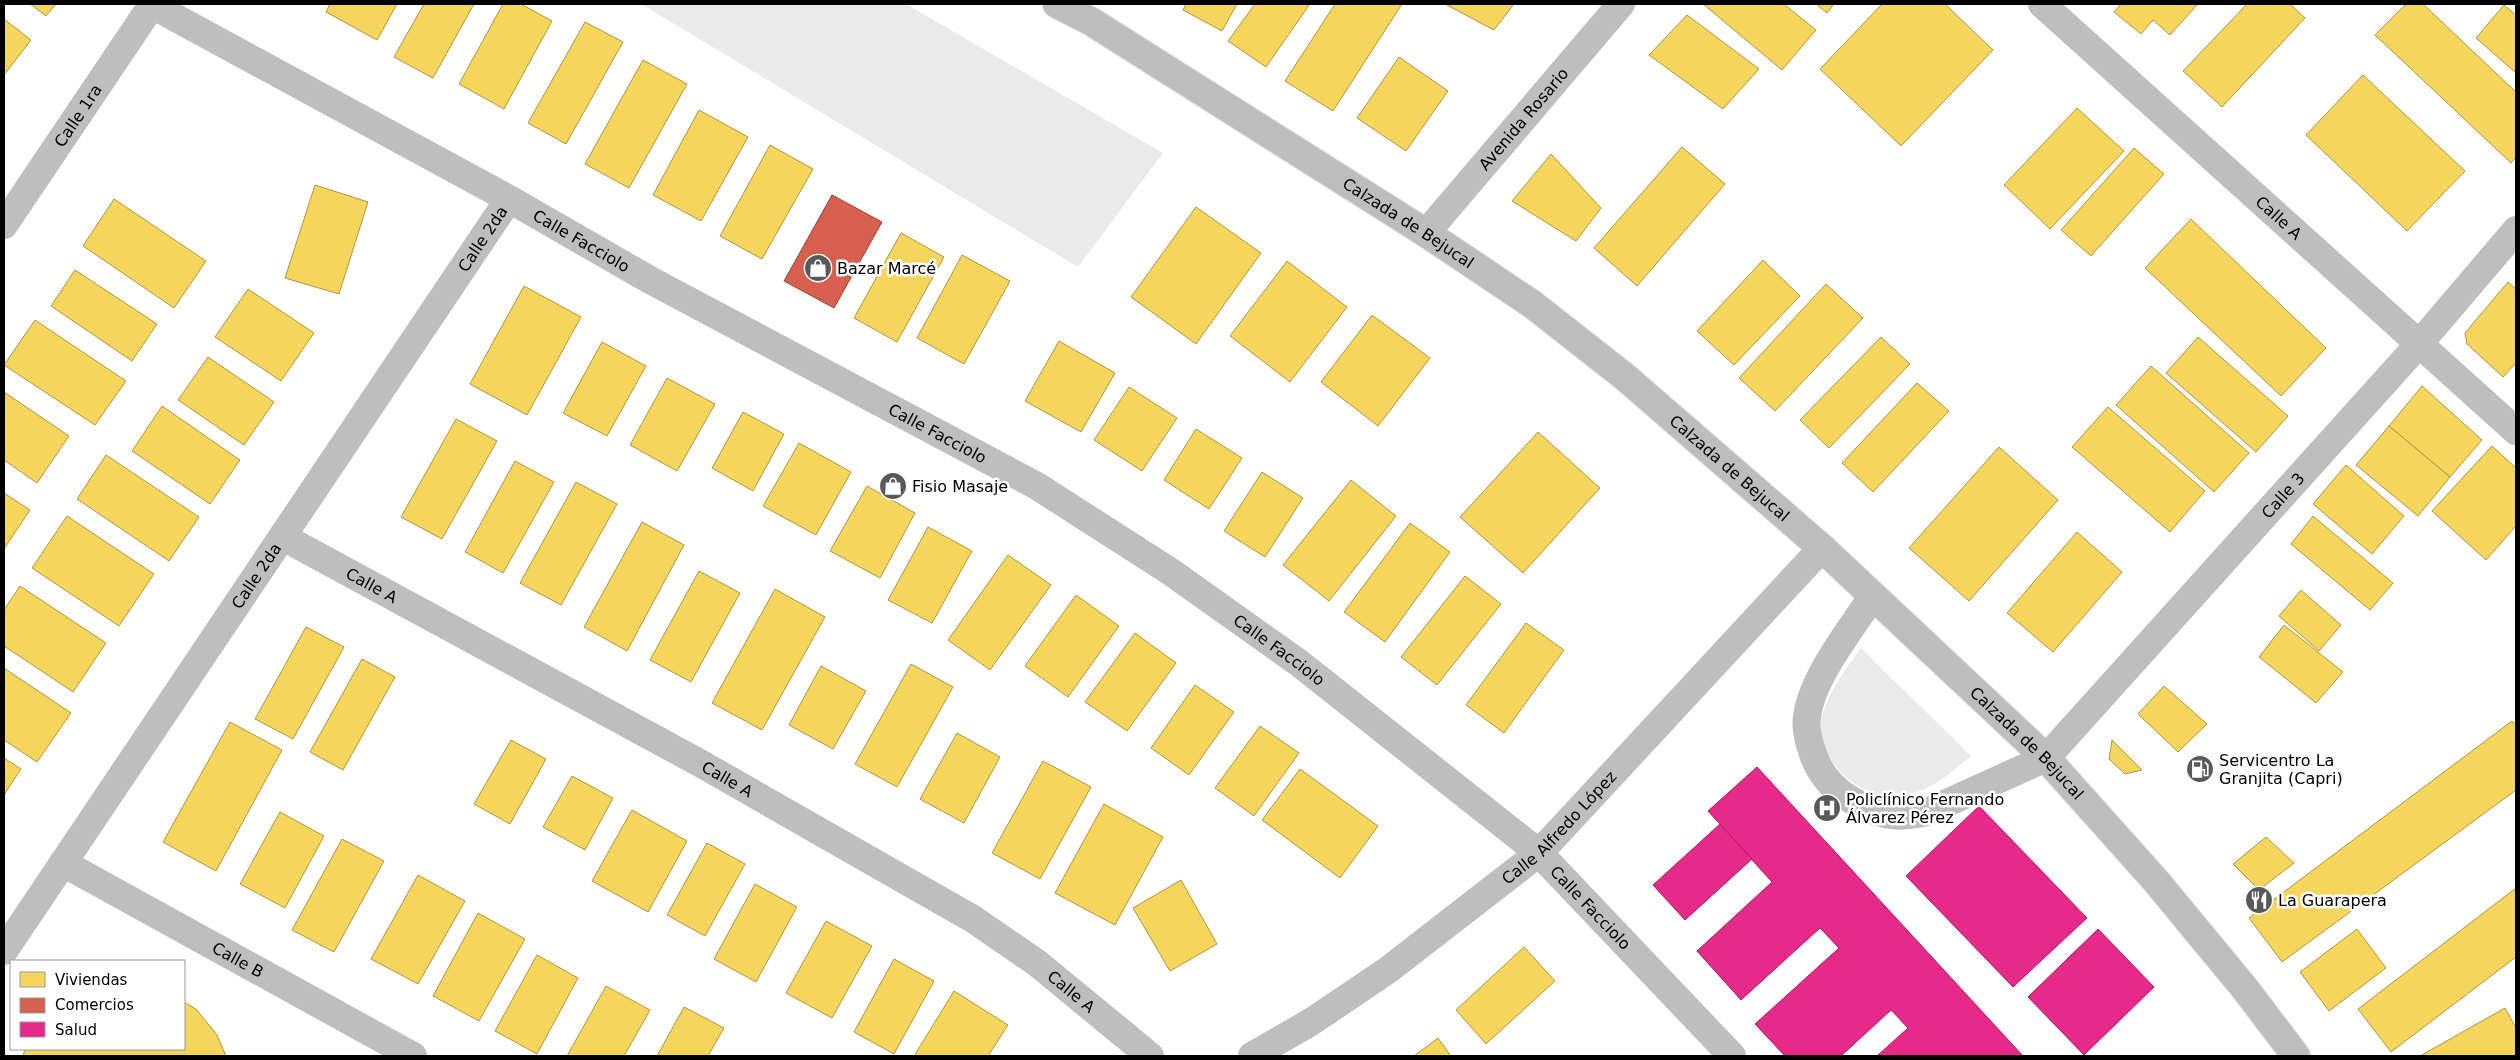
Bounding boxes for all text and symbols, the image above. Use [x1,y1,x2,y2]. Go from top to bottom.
street label: Avenida Rosario [1474,64,1572,174]
street label: Calle 1ra [50,81,105,150]
street label: Calzada de Bejucal [1339,173,1478,272]
street label: Calle A [2252,192,2306,243]
street label: Calle 2da [454,202,511,275]
street label: Calle Facciolo [530,205,633,276]
shop icon: Bazar Marcé [803,253,833,283]
place label: Bazar Marcé [837,259,936,278]
street label: Calle Facciolo [885,399,990,467]
street label: Calzada de Bejucal [1666,411,1794,525]
street label: Calle 3 [2257,468,2308,522]
shop icon: Fisio Masaje [878,471,908,501]
place label: Fisio Masaje [912,477,1008,496]
street label: Calle 2da [227,539,285,612]
street label: Calle A [343,563,401,607]
street label: Calle Facciolo [1230,610,1329,689]
street label: Calzada de Bejucal [1966,682,2088,803]
place label: Servicentro La Granjita (Capri) [2219,751,2343,788]
fuel station icon: Servicentro La Granjita (Capri) [2185,754,2215,784]
street label: Calle A [699,757,756,801]
street label: Calle Alfredo López [1498,767,1620,888]
place label: Policlínico Fernando Álvarez Pérez [1846,790,2004,827]
hospital icon: Policlínico Fernando Álvarez Pérez [1812,793,1842,823]
street label: Calle Facciolo [1547,862,1635,953]
restaurant icon: La Guarapera [2244,885,2274,915]
place label: La Guarapera [2278,891,2387,910]
street label: Calle B [209,938,267,981]
legend [10,960,185,1050]
street label: Calle A [1044,966,1099,1016]
text: Viviendas [55,971,128,989]
text: Comercios [55,996,134,1014]
text: Salud [55,1021,97,1039]

